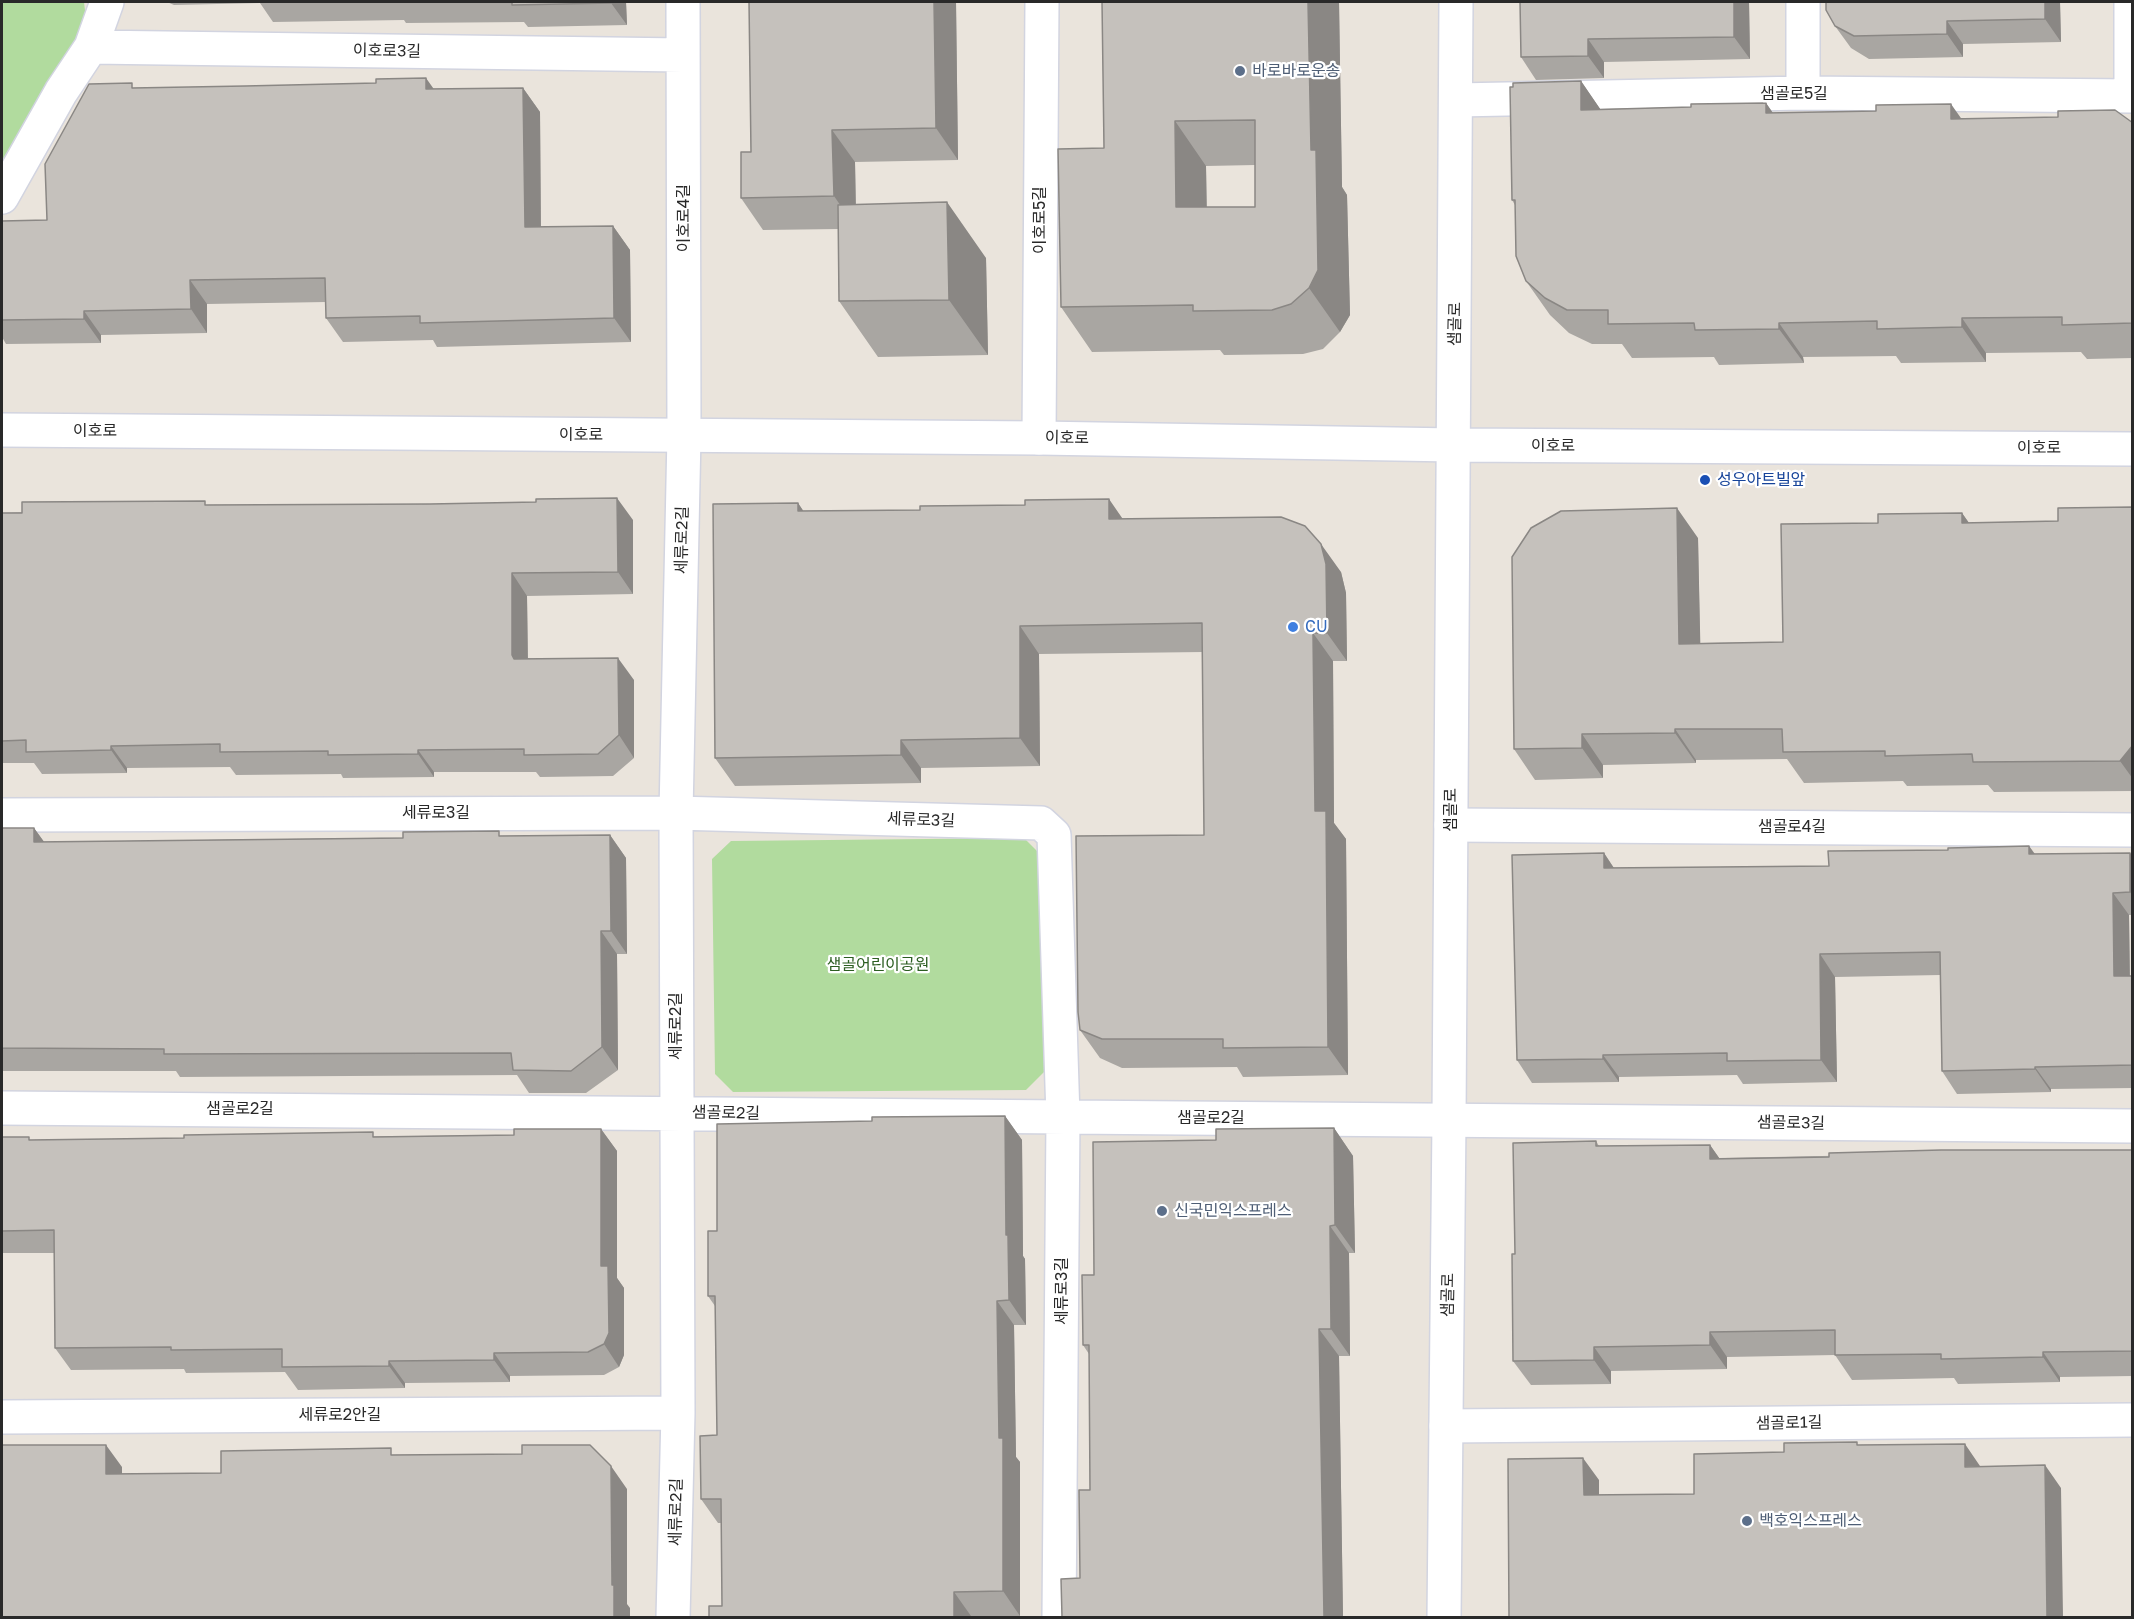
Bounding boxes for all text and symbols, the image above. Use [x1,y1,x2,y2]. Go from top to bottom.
street label: 이호로3길 [353,41,421,61]
place label: 바로바로운송 [1252,61,1340,81]
marker: 바로바로운송 [1233,64,1247,78]
street label: 샘골로5길 [1760,84,1828,104]
street label: 이호로4길 [674,184,694,252]
street label: 이호로5길 [1030,186,1050,254]
street label: 샘골로 [1445,302,1465,346]
street label: 이호로 [73,421,117,441]
street label: 이호로 [559,425,603,445]
street label: 이호로 [1045,428,1089,448]
street label: 이호로 [1531,436,1575,456]
street label: 이호로 [2017,438,2061,458]
place label: 성우아트빌앞 [1717,470,1805,490]
marker: 성우아트빌앞 [1698,473,1712,487]
street label: 세류로2길 [672,506,692,574]
place label: CU [1305,617,1328,637]
marker: CU [1286,620,1300,634]
street label: 샘골로 [1441,788,1461,832]
street label: 세류로3길 [402,803,470,823]
street label: 세류로3길 [887,809,955,831]
street label: 샘골로4길 [1758,817,1826,837]
park label: 샘골어린이공원 [826,955,930,975]
street label: 세류로2길 [666,992,686,1060]
street label: 샘골로2길 [206,1099,274,1119]
street label: 샘골로2길 [692,1103,760,1123]
street label: 샘골로2길 [1177,1108,1245,1128]
street label: 샘골로3길 [1757,1113,1825,1133]
place label: 신국민익스프레스 [1174,1201,1292,1221]
marker: 신국민익스프레스 [1155,1204,1169,1218]
street label: 세류로3길 [1052,1257,1072,1325]
street label: 샘골로 [1438,1273,1458,1317]
street label: 세류로2안길 [299,1405,381,1425]
street label: 샘골로1길 [1756,1413,1822,1433]
street label: 세류로2길 [666,1478,686,1546]
place label: 백호익스프레스 [1759,1511,1862,1531]
marker: 백호익스프레스 [1740,1514,1754,1528]

